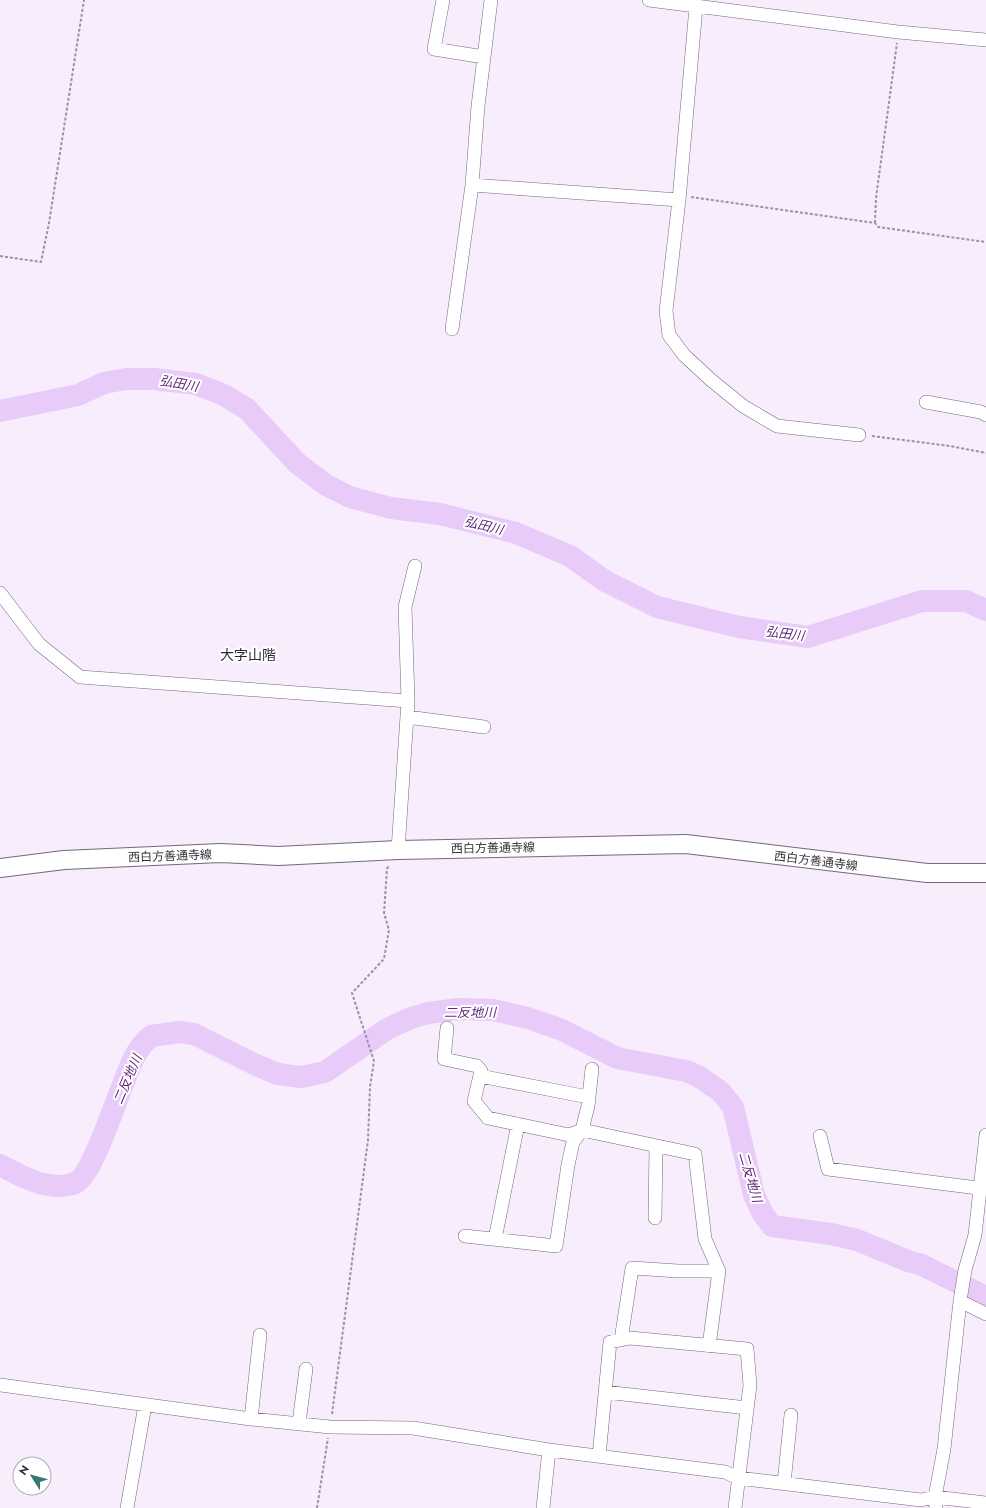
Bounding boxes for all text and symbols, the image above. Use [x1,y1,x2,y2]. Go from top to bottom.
water label: 弘田川 [158,371,202,397]
water label: 弘田川 [463,512,507,540]
water label: 弘田川 [764,622,807,646]
district label: 大字山階 [220,645,276,665]
street label: 西白方善通寺線 [451,838,535,858]
street label: 西白方善通寺線 [128,846,212,866]
street label: 西白方善通寺線 [773,847,859,875]
water label: 二反地川 [444,1003,498,1022]
water label: 二反地川 [109,1050,147,1107]
water label: 二反地川 [734,1150,767,1207]
north arrow [12,1456,52,1496]
text: N [15,1462,33,1478]

